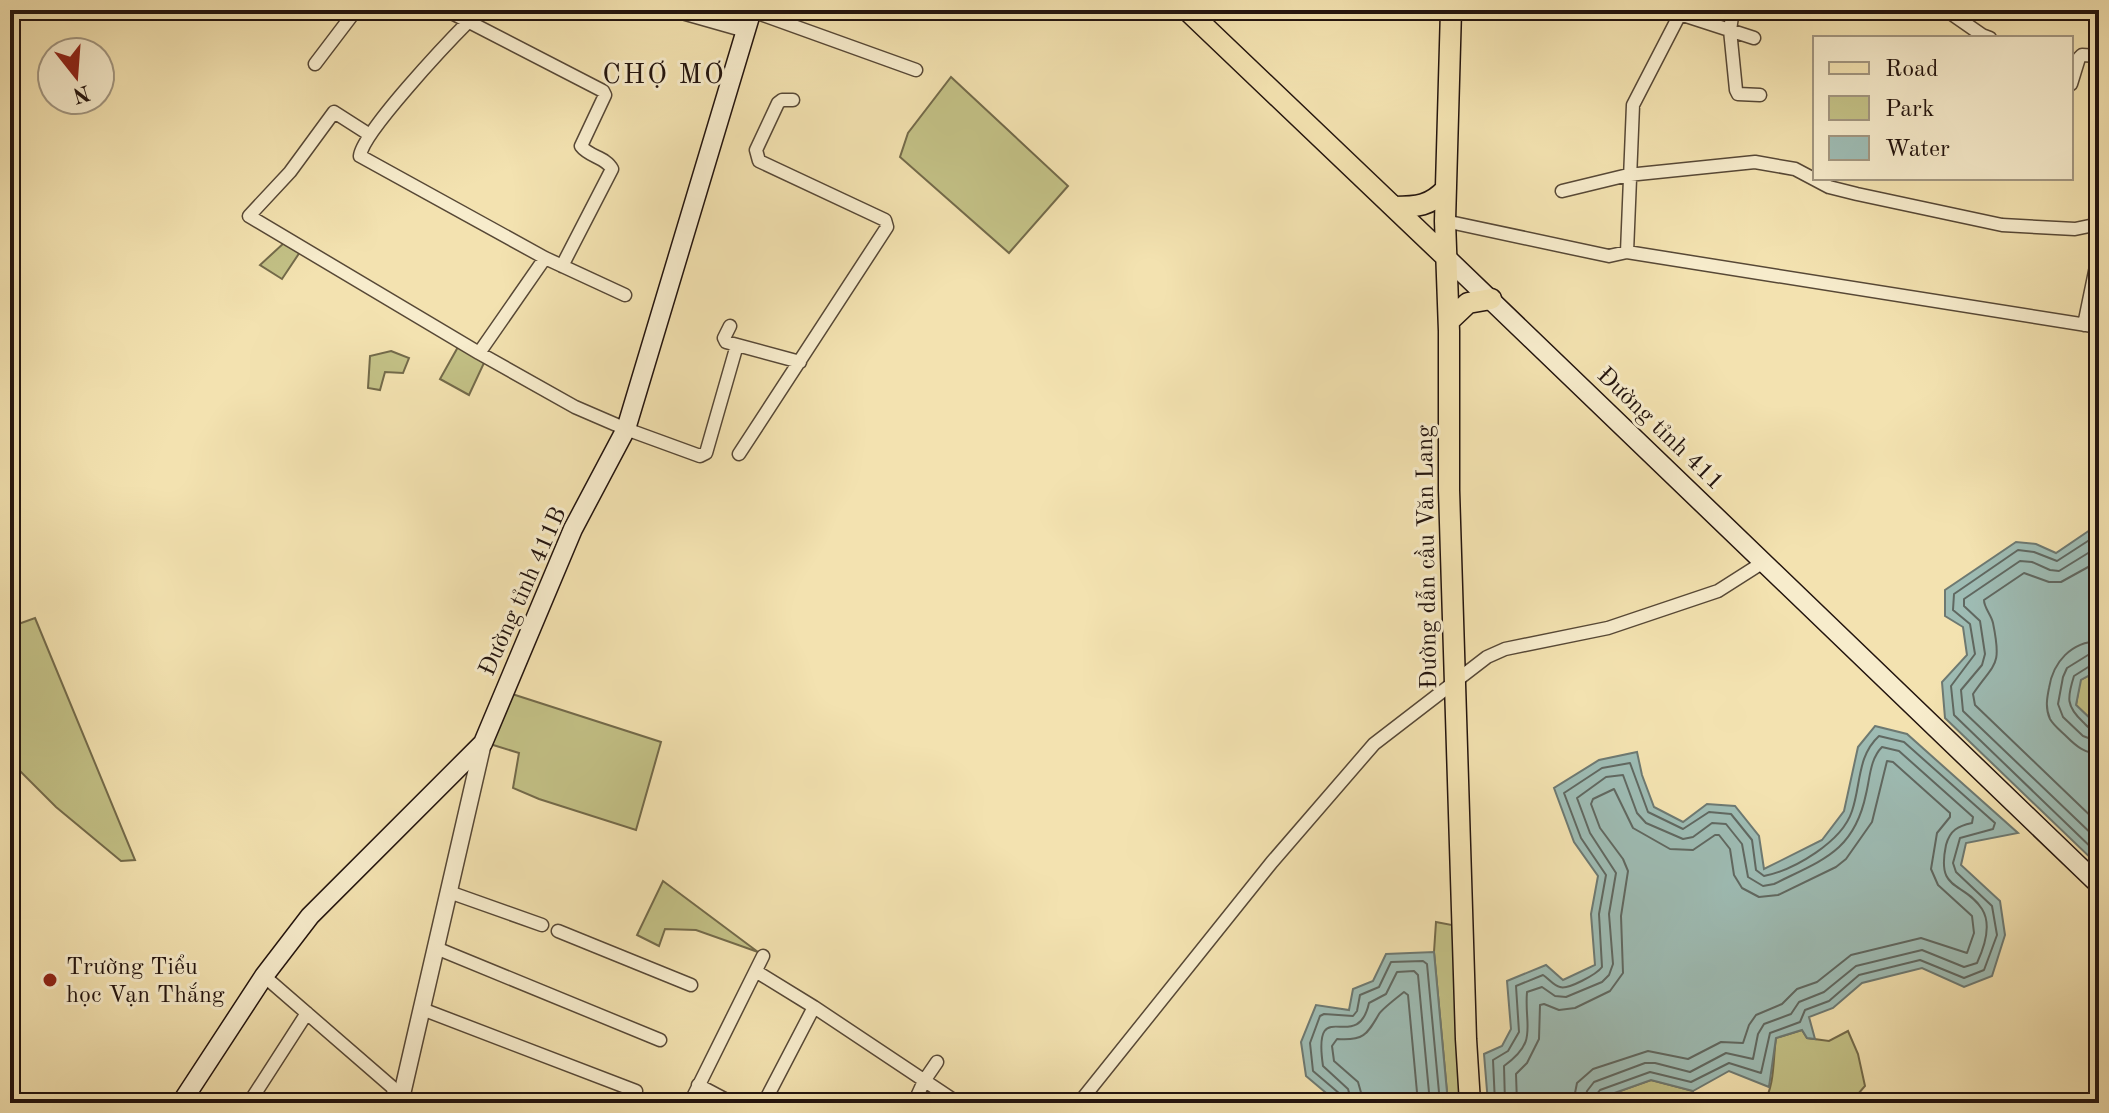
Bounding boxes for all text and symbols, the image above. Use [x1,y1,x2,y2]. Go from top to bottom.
north arrow [36,36,116,116]
legend [1813,36,2073,180]
text: Road [1885,58,1938,82]
district label: CHỢ MƠ [602,60,726,90]
text: N [70,80,93,106]
text: Park [1885,98,1934,122]
text: Water [1885,138,1950,162]
street label: Đường tỉnh 411 [1592,363,1727,495]
street label: Đường dẫn cầu Văn Lang [1412,425,1442,689]
street label: Đường tỉnh 411B [476,504,572,680]
place label: Trường Tiểu học Vạn Thắng [66,954,225,1008]
marker: Trường Tiểu học Vạn Thắng [41,971,59,989]

